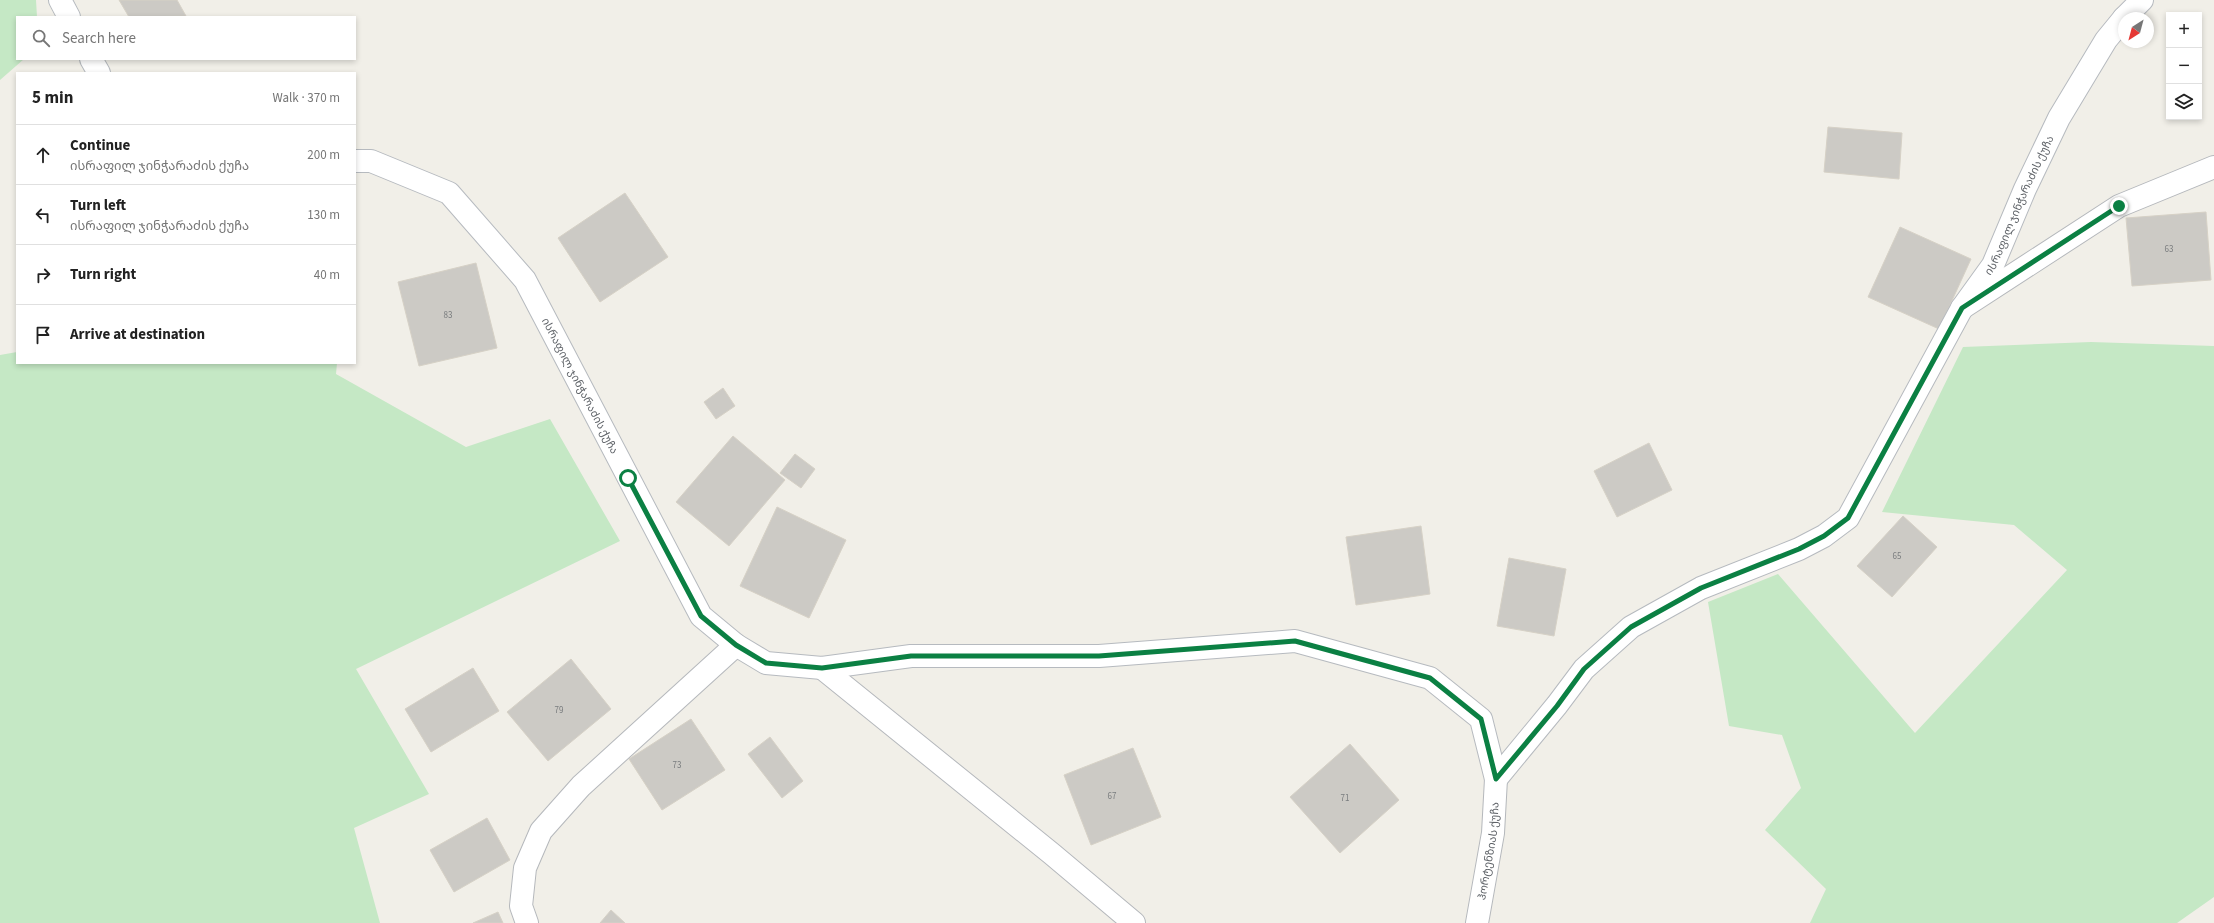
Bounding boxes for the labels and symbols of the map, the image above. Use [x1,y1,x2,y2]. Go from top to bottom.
north arrow [2118,12,2154,48]
street label: ისრაფილ ჯინჭარაძის ქუჩა [1981,133,2057,278]
route end [2110,197,2128,215]
house number: 63 [2165,243,2174,256]
house number: 83 [444,309,453,322]
street label: ისრაფილ ჯინჭარაძის ქუჩა [538,315,622,456]
route start [619,469,637,487]
house number: 65 [1893,550,1902,563]
house number: 79 [555,704,564,717]
house number: 73 [673,759,682,772]
house number: 67 [1108,790,1117,803]
house number: 71 [1341,792,1349,805]
street label: ჰორტენზიას ქუჩა [1474,802,1502,901]

